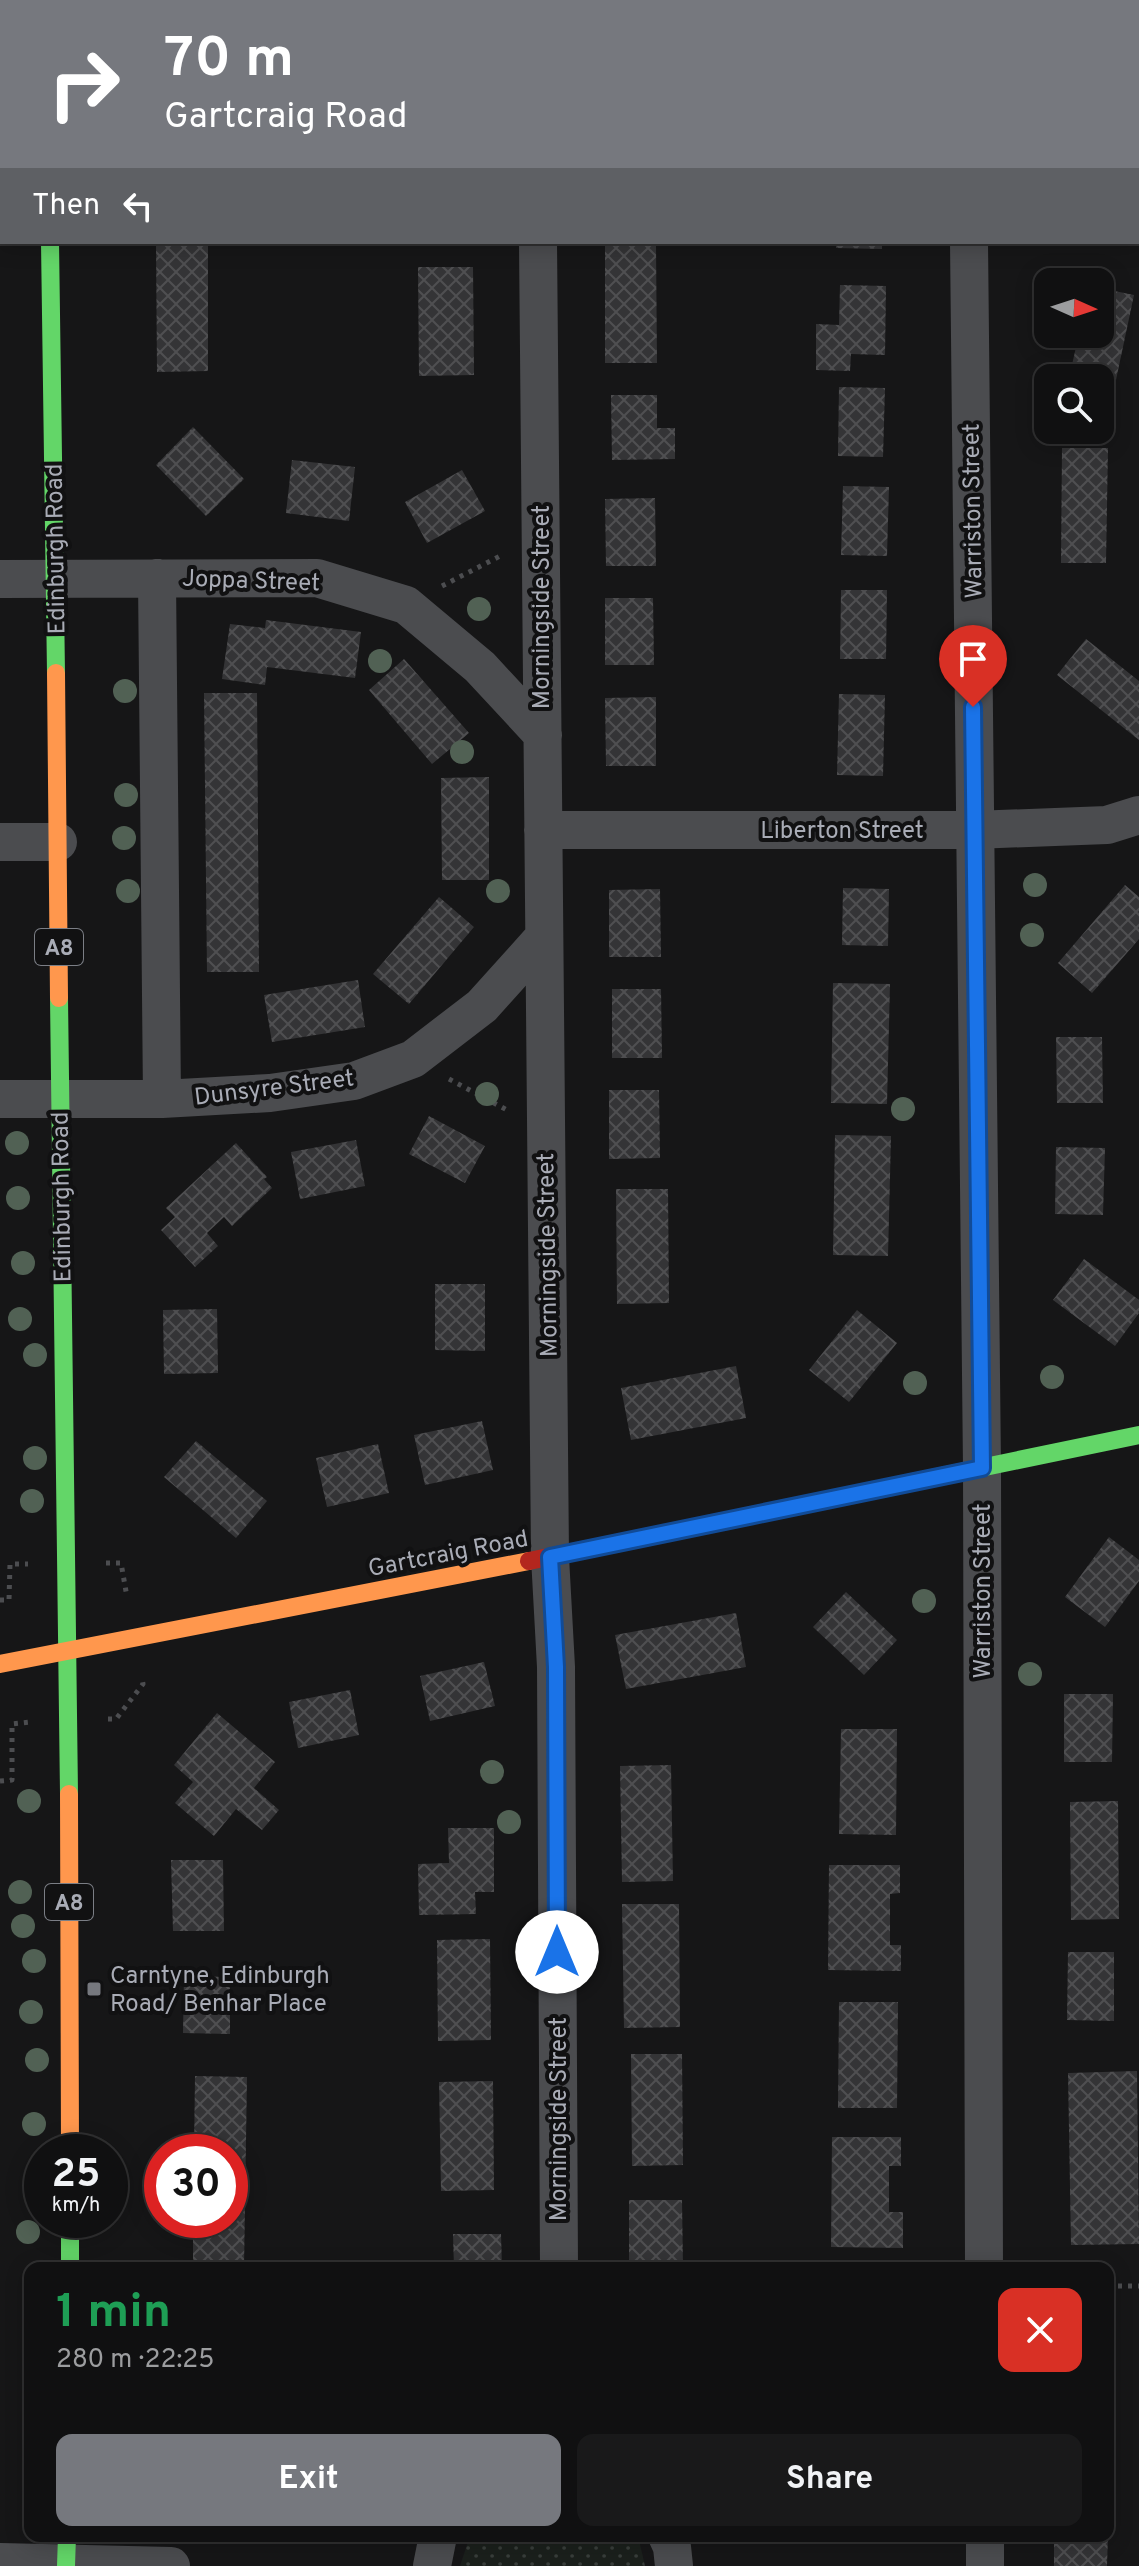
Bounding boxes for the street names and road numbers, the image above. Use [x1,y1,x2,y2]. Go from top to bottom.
street label: Warriston Street [957,423,991,599]
street label: Edinburgh Road [41,463,73,635]
street label: Morningside Street [528,505,558,709]
street label: Joppa Street [181,565,320,599]
street label: Liberton Street [760,817,924,847]
road number: A8 [35,929,83,965]
street label: Dunsyre Street [193,1064,356,1114]
street label: Edinburgh Road [47,1111,79,1283]
street label: Morningside Street [532,1153,566,1357]
street label: Warriston Street [969,1503,999,1679]
street label: Gartcraig Road [366,1525,531,1585]
road number: A8 [45,1884,93,1920]
street label: Morningside Street [545,2017,575,2221]

